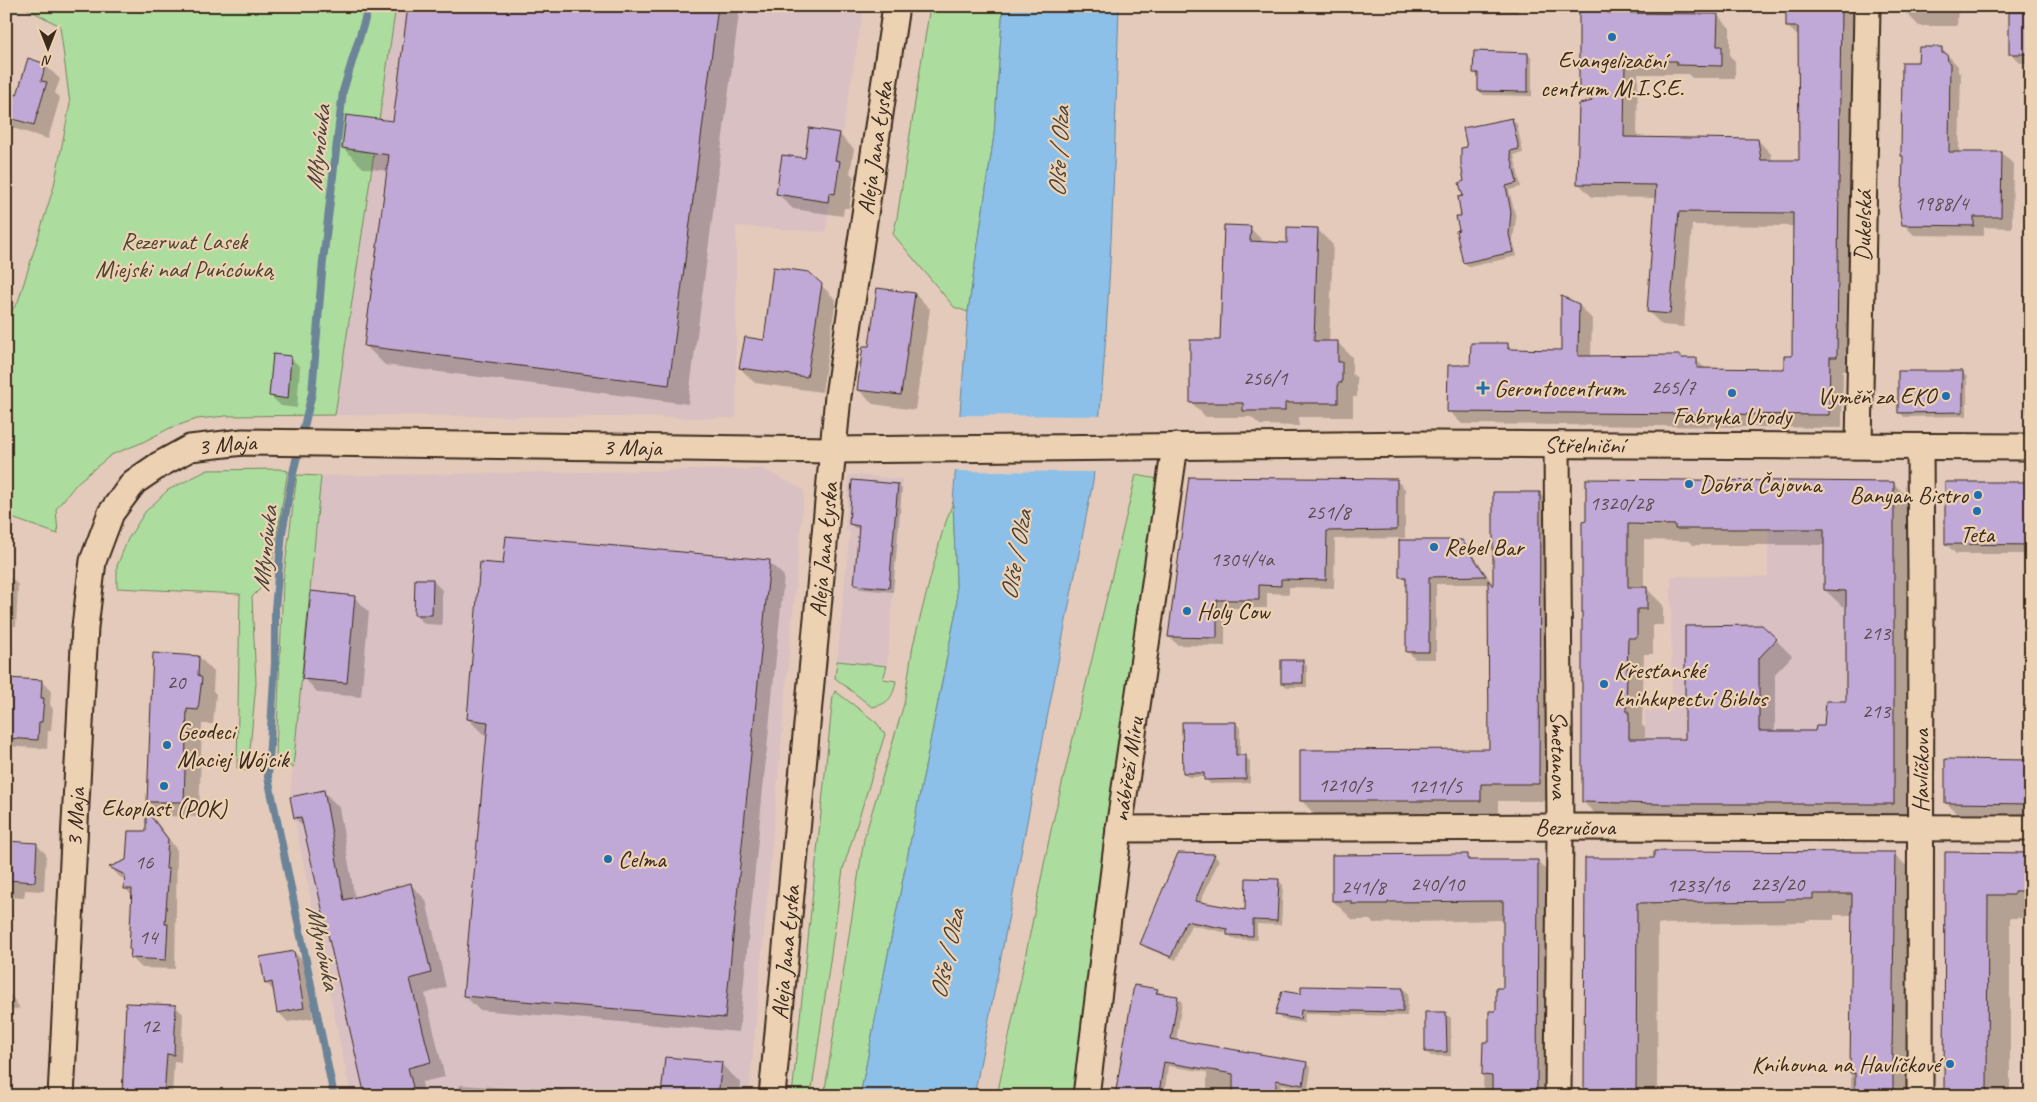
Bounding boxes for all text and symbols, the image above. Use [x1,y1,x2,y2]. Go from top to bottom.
north arrow [22,22,72,72]
marker: Evangelizační centrum M.I.S.E. [1606,31,1618,43]
place label: Evangelizační centrum M.I.S.E. [1540,45,1684,103]
text: N [41,52,52,69]
street label: Aleja Jana Łyska [850,78,900,217]
water label: Młynówka [298,102,339,192]
water label: Olše / Olza [1041,104,1077,198]
street label: Dukelská [1847,188,1879,262]
house number: 1988/4 [1914,190,1971,216]
park label: Rezerwat Lasek Miejski nad Puńcówką [95,226,274,284]
house number: 256/1 [1243,365,1289,391]
place label: Gerontocentrum [1494,373,1626,403]
house number: 265/7 [1651,374,1697,400]
marker: Gerontocentrum [1476,381,1490,395]
place label: Vyměň za EKO [1817,381,1938,411]
marker: Fabryka Urody [1726,387,1738,399]
marker: Vyměň za EKO [1940,390,1952,402]
place label: Fabryka Urody [1673,401,1793,431]
street label: 3 Maja [196,427,258,462]
street label: Střelniční [1544,430,1629,460]
street label: 3 Maja [602,432,663,463]
place label: Dobrá Čajovna [1699,469,1823,499]
marker: Dobrá Čajovna [1683,478,1695,490]
street label: Aleja Jana Łyska [802,480,845,618]
place label: Banyan Bistro [1850,480,1970,510]
marker: Banyan Bistro [1972,489,1984,501]
house number: 1320/28 [1589,490,1655,516]
house number: 251/8 [1306,499,1353,525]
water label: Młynówka [245,503,286,593]
marker: Teta [1971,505,1983,517]
water label: Olše / Olza [992,506,1040,602]
place label: Teta [1960,519,1995,549]
place label: Rebel Bar [1444,532,1526,562]
marker: Rebel Bar [1428,541,1440,553]
house number: 1304/4a [1210,546,1276,572]
place label: Holy Cow [1197,596,1271,626]
marker: Holy Cow [1181,605,1193,617]
house number: 213 [1862,620,1892,646]
place label: Křesťanské knihkupectví Biblos [1614,655,1769,713]
house number: 20 [167,669,187,695]
marker: Křesťanské knihkupectví Biblos [1598,678,1610,690]
house number: 213 [1862,698,1892,724]
street label: Smetanova [1544,711,1575,801]
street label: nábřeží Míru [1105,713,1150,824]
place label: Geodeci Maciej Wójcik [177,716,291,774]
street label: Havlíčkova [1906,728,1936,813]
marker: Geodeci Maciej Wójcik [161,739,173,751]
house number: 1210/3 [1318,772,1374,798]
house number: 1211/5 [1408,773,1464,799]
marker: Ekoplast (POK) [158,780,170,792]
street label: 3 Maja [59,786,92,848]
place label: Ekoplast (POK) [101,793,228,823]
street label: Bezručova [1535,812,1616,842]
place label: Celma [618,844,667,874]
house number: 16 [135,849,154,875]
marker: Celma [602,853,614,865]
house number: 240/10 [1410,871,1466,897]
house number: 223/20 [1750,871,1806,897]
house number: 1233/16 [1666,872,1730,898]
house number: 241/8 [1341,874,1388,900]
street label: Aleja Jana Łyska [764,883,807,1021]
water label: Młynówka [299,902,348,994]
water label: Olše / Olza [922,905,972,1002]
house number: 14 [139,924,160,950]
house number: 12 [141,1013,161,1039]
place label: Knihovna na Havlíčkové [1752,1049,1944,1079]
marker: Knihovna na Havlíčkové [1944,1058,1956,1070]

